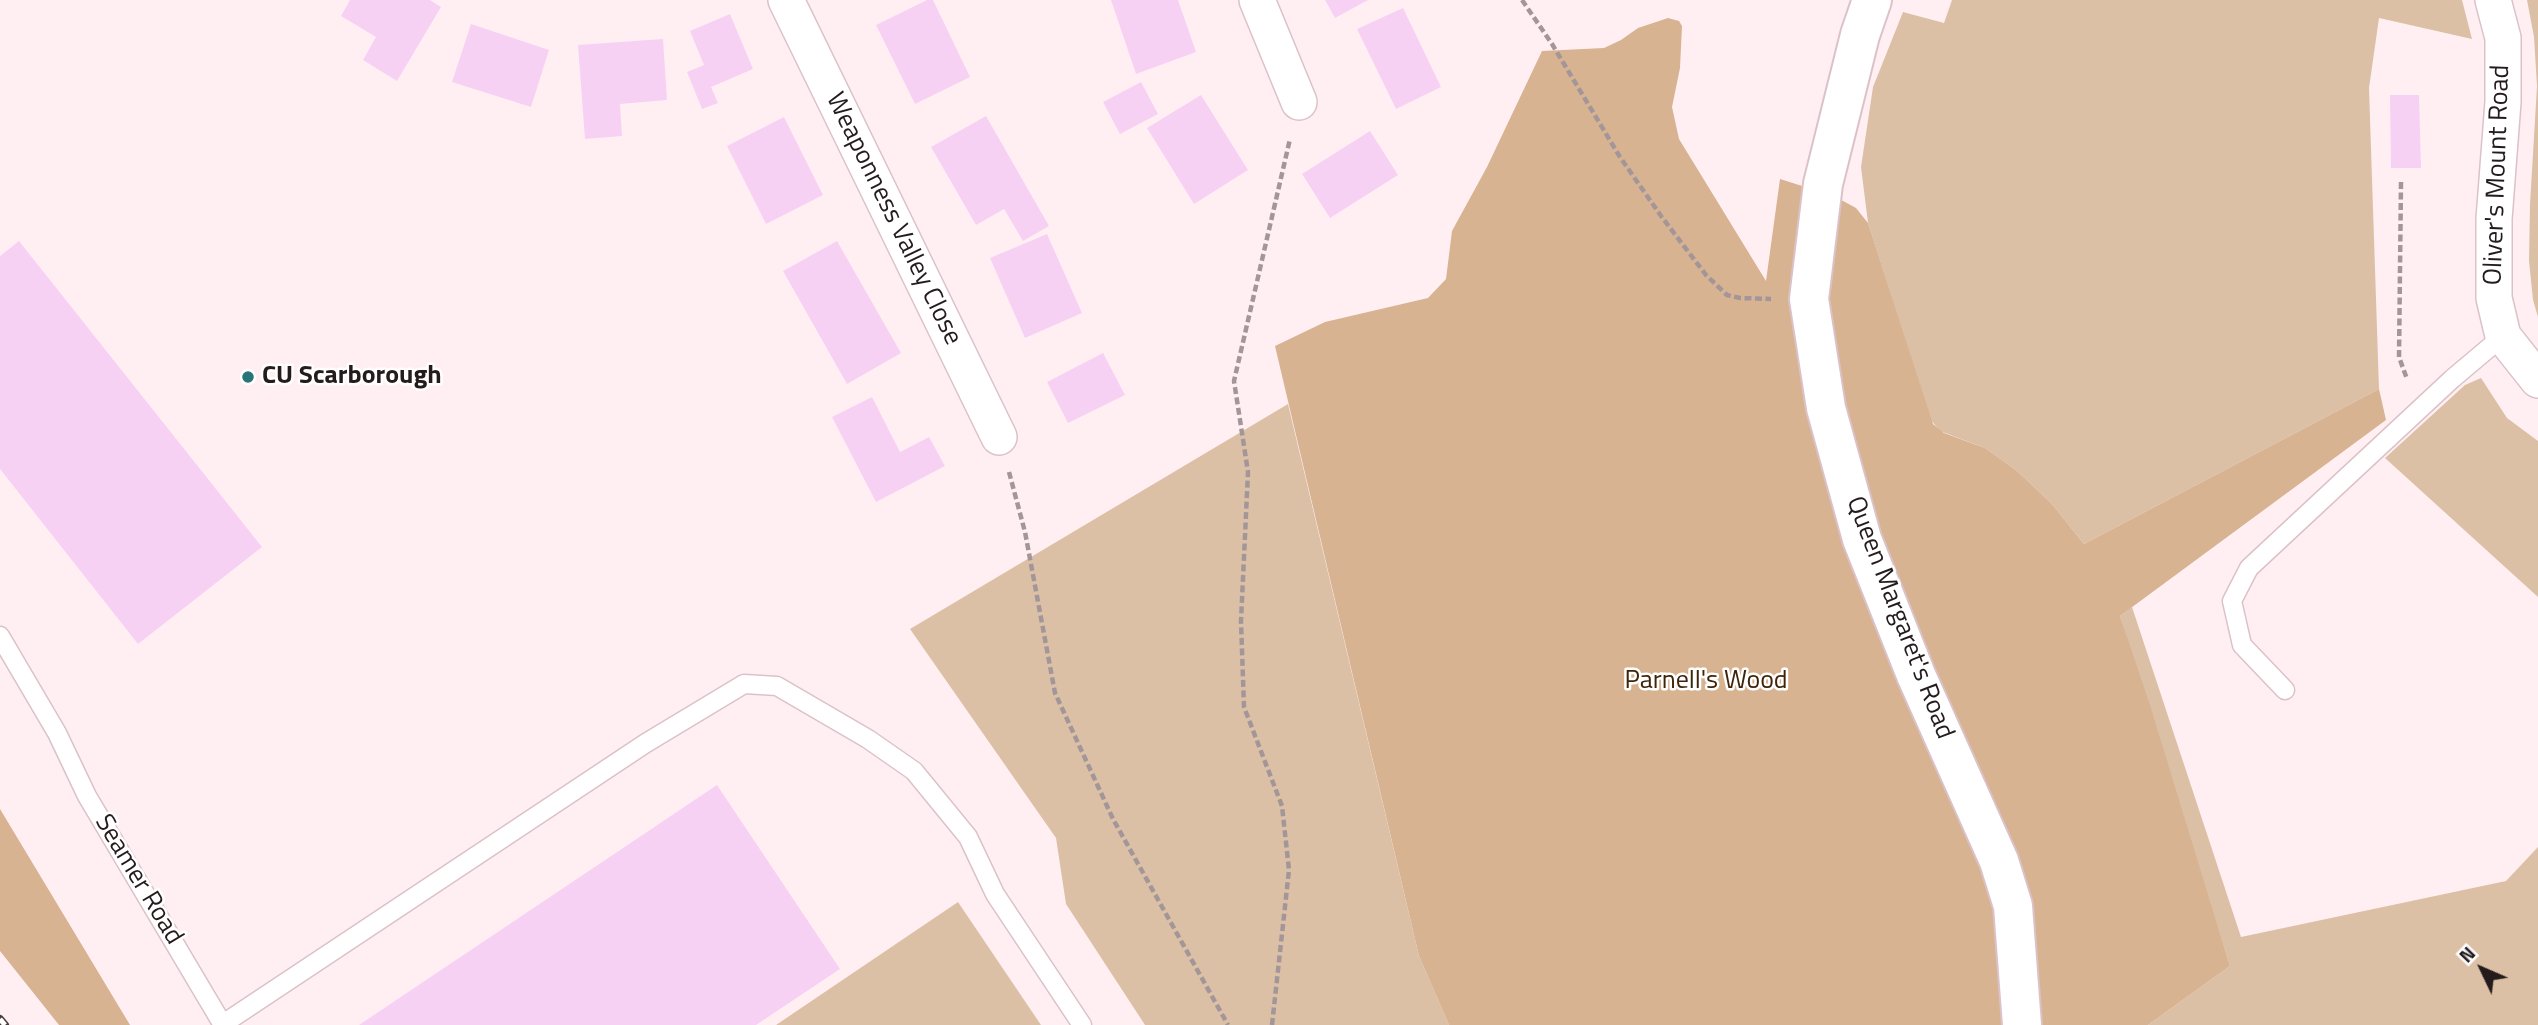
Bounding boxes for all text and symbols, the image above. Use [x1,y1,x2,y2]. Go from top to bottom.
street label: Oliver's Mount Road [2479,64,2517,286]
street label: Weaponness Valley Close [818,88,968,350]
place label: CU Scarborough [262,361,442,393]
marker: CU Scarborough [240,369,256,385]
street label: Queen Margaret's Road [1838,492,1960,744]
park label: Parnell's Wood [1624,666,1788,698]
street label: Seamer Road [87,809,189,951]
north arrow [2447,934,2517,1004]
text: N [2452,939,2482,969]

